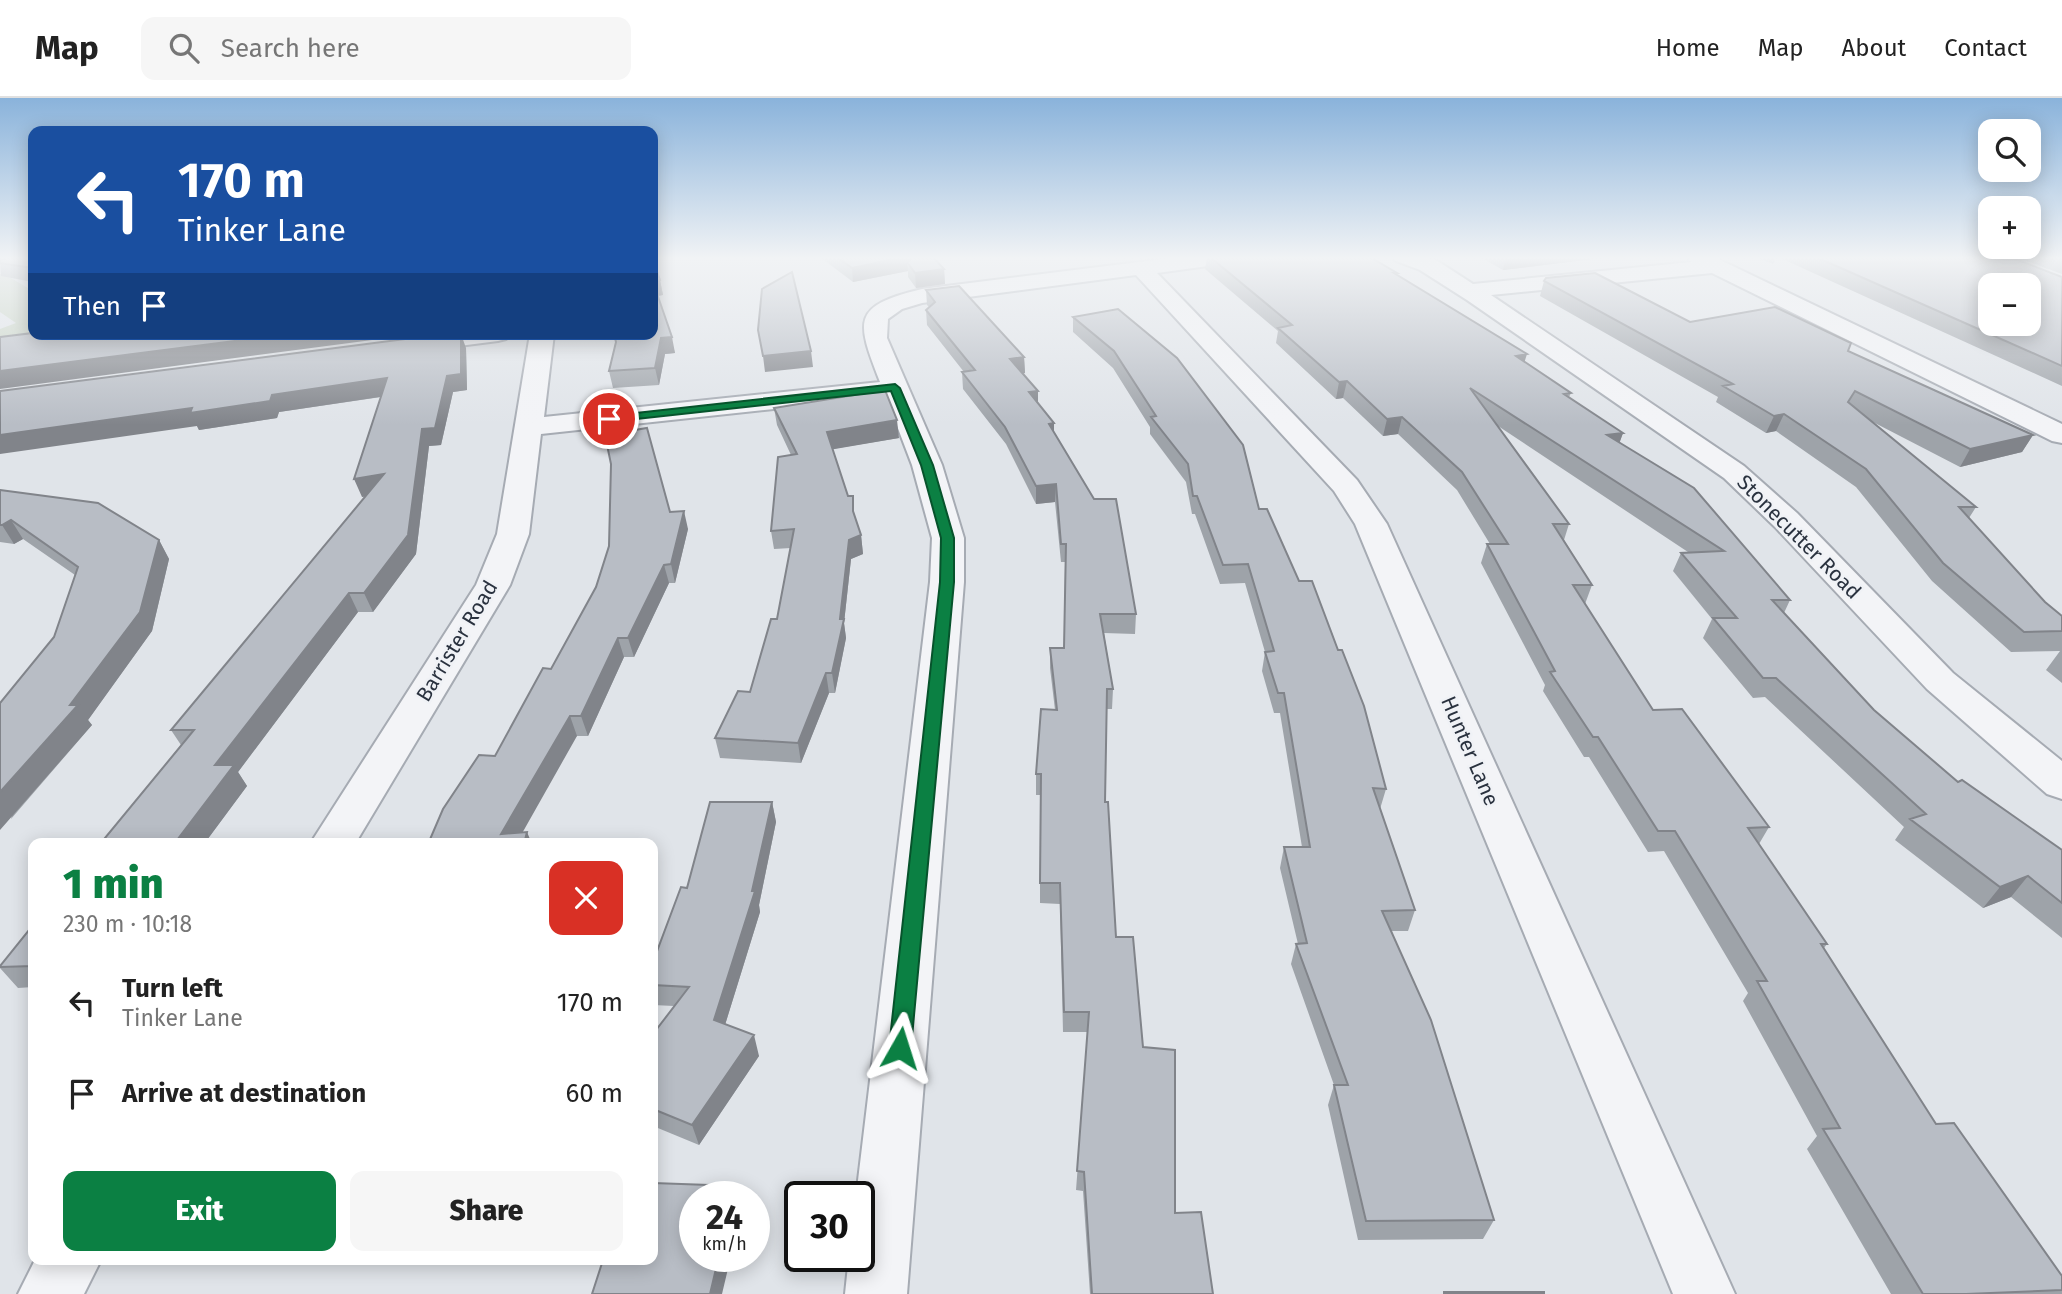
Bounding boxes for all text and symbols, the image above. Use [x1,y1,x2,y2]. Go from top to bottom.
search box [141,17,631,80]
text: Map [35,28,99,68]
icon: search [165,29,203,67]
text: Search here [221,33,360,64]
text: Home [1656,34,1720,62]
text: Map [1758,34,1804,62]
text: About [1842,34,1906,62]
text: Contact [1944,34,2027,62]
map controls [1978,119,2041,336]
button: search [1978,119,2041,182]
text: 170 m [178,151,305,210]
icon: left [63,154,154,245]
button: + [1978,196,2041,259]
text: Tinker Lane [178,211,346,249]
button: − [1978,273,2041,336]
icon: arrive [135,287,173,325]
text: Then [63,291,121,322]
pin [579,389,639,449]
icon: arrive [590,400,628,438]
street label: Stonecutter Road [1731,469,1867,605]
street label: Barrister Road [411,576,503,706]
street label: Hunter Lane [1435,692,1505,810]
text: 1 min [63,859,164,909]
button: close [549,861,623,935]
text: 230 m · 10:18 [63,910,192,938]
text: Turn left [122,973,223,1004]
icon: left [63,984,101,1022]
text: 170 m [557,987,623,1018]
text: Tinker Lane [122,1004,243,1032]
position arrow [863,1011,937,1085]
icon: arrive [63,1075,101,1113]
text: Arrive at destination [122,1078,366,1109]
text: 60 m [565,1078,623,1109]
button: Exit [63,1171,336,1251]
button: Share [350,1171,623,1251]
speed limit sign: 30 [784,1181,875,1272]
text: 24 [706,1196,743,1238]
text: km/h [702,1233,747,1255]

